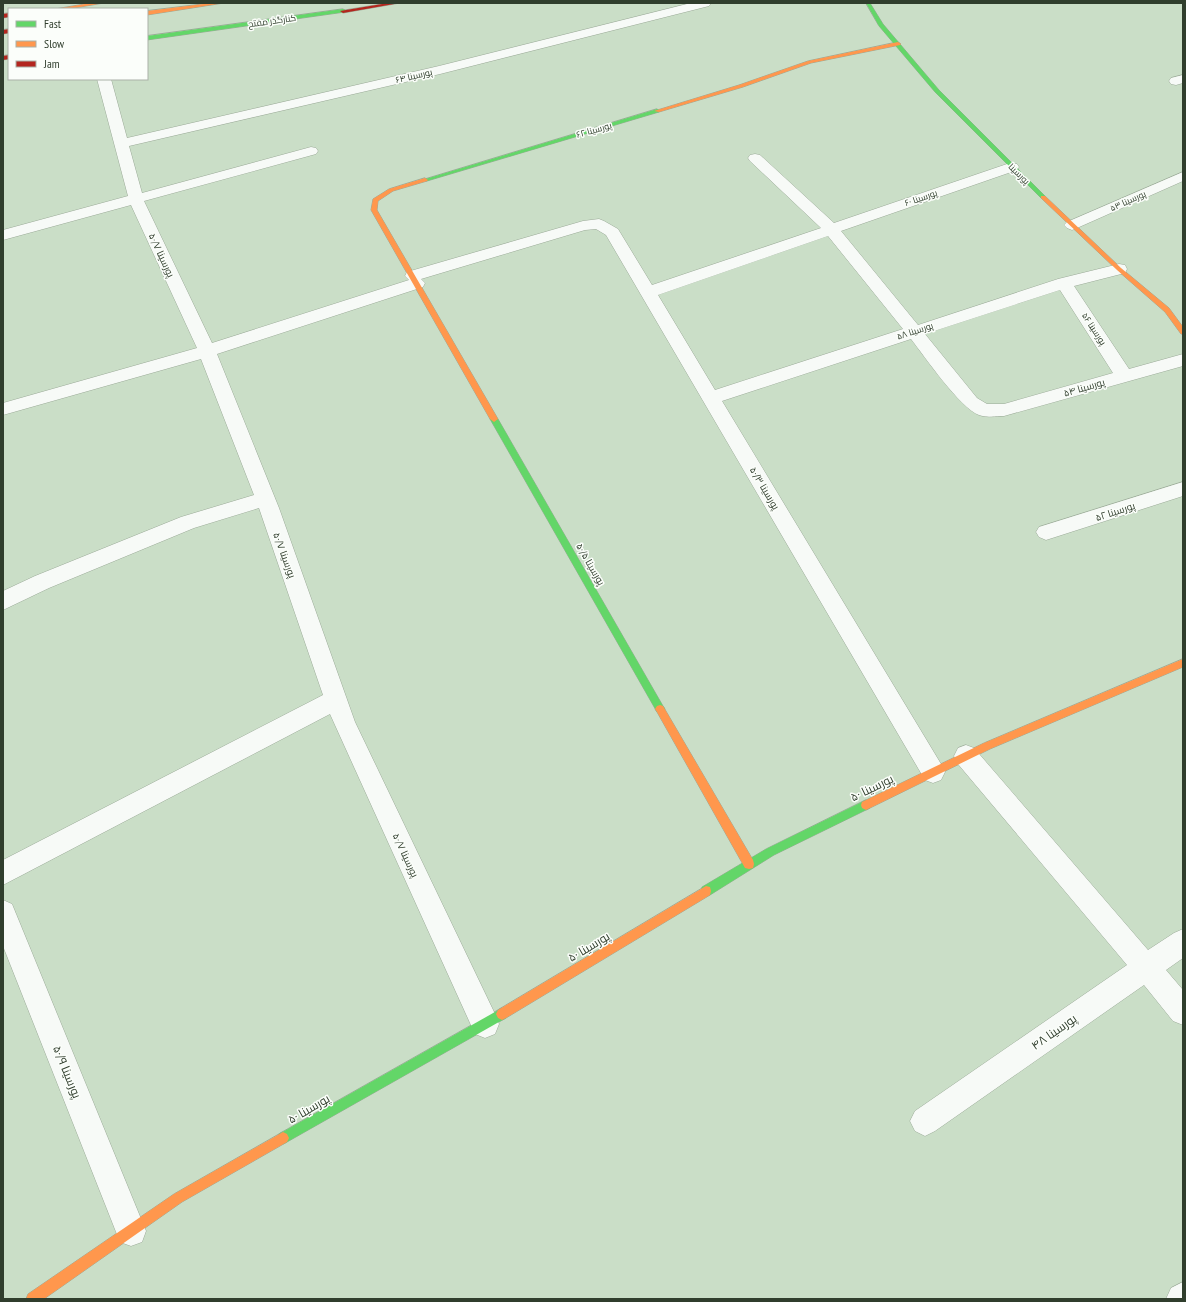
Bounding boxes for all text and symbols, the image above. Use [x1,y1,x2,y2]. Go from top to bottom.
legend [8,8,148,80]
street label: کنارگذر مفتح [247,12,297,30]
text: Fast [44,16,62,31]
text: Slow [44,36,65,51]
text: Jam [43,56,60,71]
street label: پورسینا ۶۴ [394,66,434,86]
street label: پورسینا ۶۲ [575,119,614,141]
street label: پورسینا [1006,161,1033,188]
street label: پورسینا ۶۰ [903,187,940,209]
street label: پورسینا ۵۳ [1108,187,1148,214]
street label: پورسینا ۵۰/۷ [146,231,178,280]
street label: پورسینا ۵۶ [1079,310,1109,348]
street label: پورسینا ۵۸ [895,319,935,343]
street label: پورسینا ۵۴ [1062,375,1107,400]
street label: پورسینا ۵۰/۳ [747,464,783,512]
street label: پورسینا ۵۲ [1094,499,1137,524]
street label: پورسینا ۵۰/۷ [270,531,299,580]
street label: پورسینا ۵۰/۵ [573,541,608,588]
street label: پورسینا ۵۰ [848,770,897,806]
street label: پورسینا ۵۰/۷ [390,831,422,880]
street label: پورسینا ۵۰ [565,928,614,967]
street label: پورسینا ۴۸ [1028,1010,1081,1054]
street label: پورسینا ۵۰/۹ [48,1043,85,1102]
street label: پورسینا ۵۰ [285,1090,334,1128]

